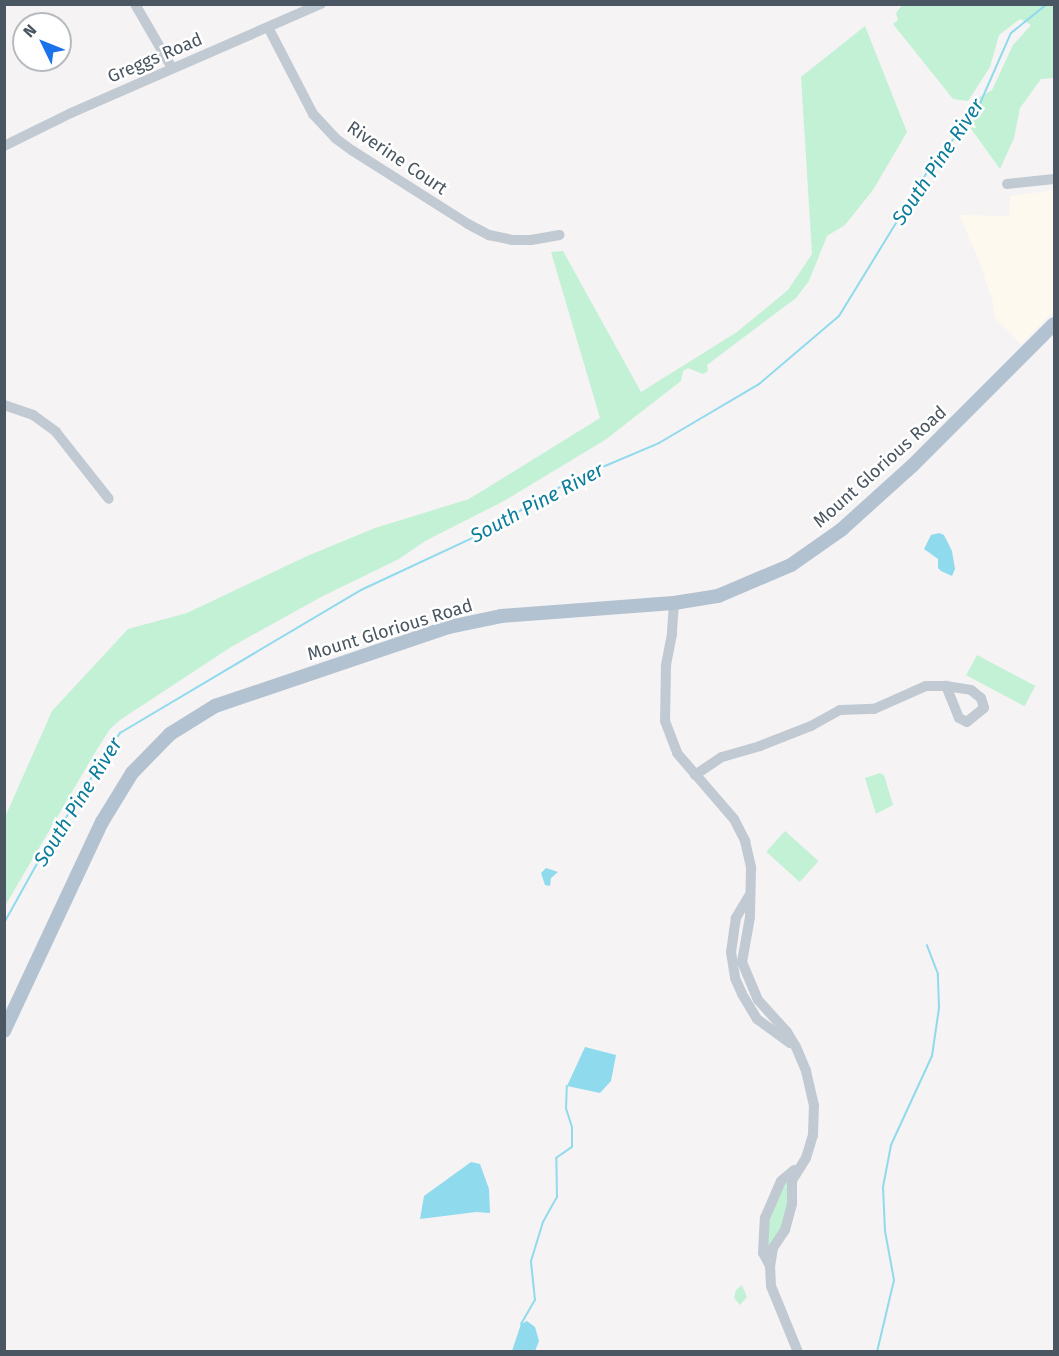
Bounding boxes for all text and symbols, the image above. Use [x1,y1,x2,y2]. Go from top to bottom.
north arrow [12,12,72,72]
text: N [19,20,40,41]
street label: Greggs Road [104,28,206,88]
water label: South Pine River [887,94,989,230]
street label: Riverine Court [343,117,451,199]
street label: Mount Glorious Road [809,402,951,532]
water label: South Pine River [466,458,608,548]
street label: Mount Glorious Road [305,595,475,665]
water label: South Pine River [29,733,127,871]

